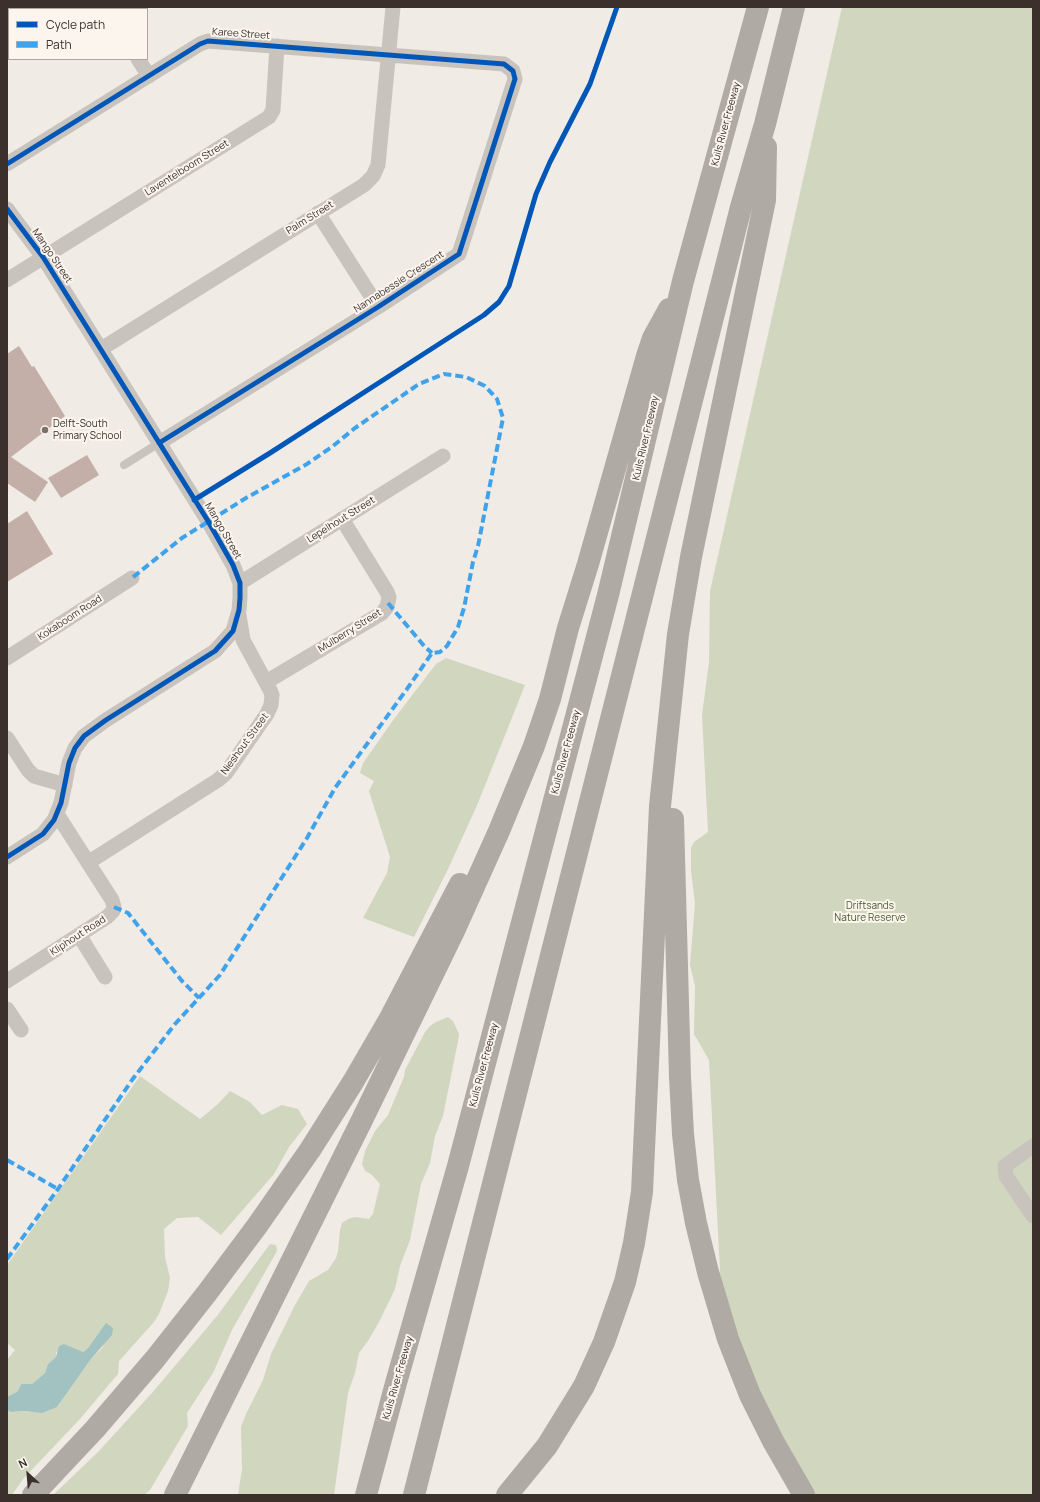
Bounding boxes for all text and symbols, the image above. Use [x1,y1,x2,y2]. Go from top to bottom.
legend [8,8,148,60]
text: Cycle path [46,16,105,33]
street label: Karee Street [212,26,270,42]
text: Path [46,36,72,53]
street label: Kuils River Freeway [709,81,743,167]
street label: Laventelboom Street [143,137,231,199]
street label: Palm Street [284,199,336,237]
street label: Mango Street [29,226,75,286]
street label: Nannabessie Crescent [352,248,446,316]
street label: Kuils River Freeway [630,395,662,481]
place label: Delft-South Primary School [53,418,122,442]
marker: Delft-South Primary School [40,425,50,435]
street label: Lepelhout Street [305,494,377,546]
street label: Mango Street [202,501,244,561]
street label: Kokaboom Road [36,593,104,643]
street label: Mulberry Street [316,607,384,655]
street label: Kuils River Freeway [549,709,583,795]
street label: Nieshout Street [219,711,271,777]
park label: Driftsands Nature Reserve [834,900,906,924]
street label: Kliphout Road [48,914,108,958]
street label: Kuils River Freeway [467,1022,501,1108]
street label: Kuils River Freeway [380,1335,416,1421]
north arrow [8,1454,48,1494]
text: N [16,1454,29,1471]

